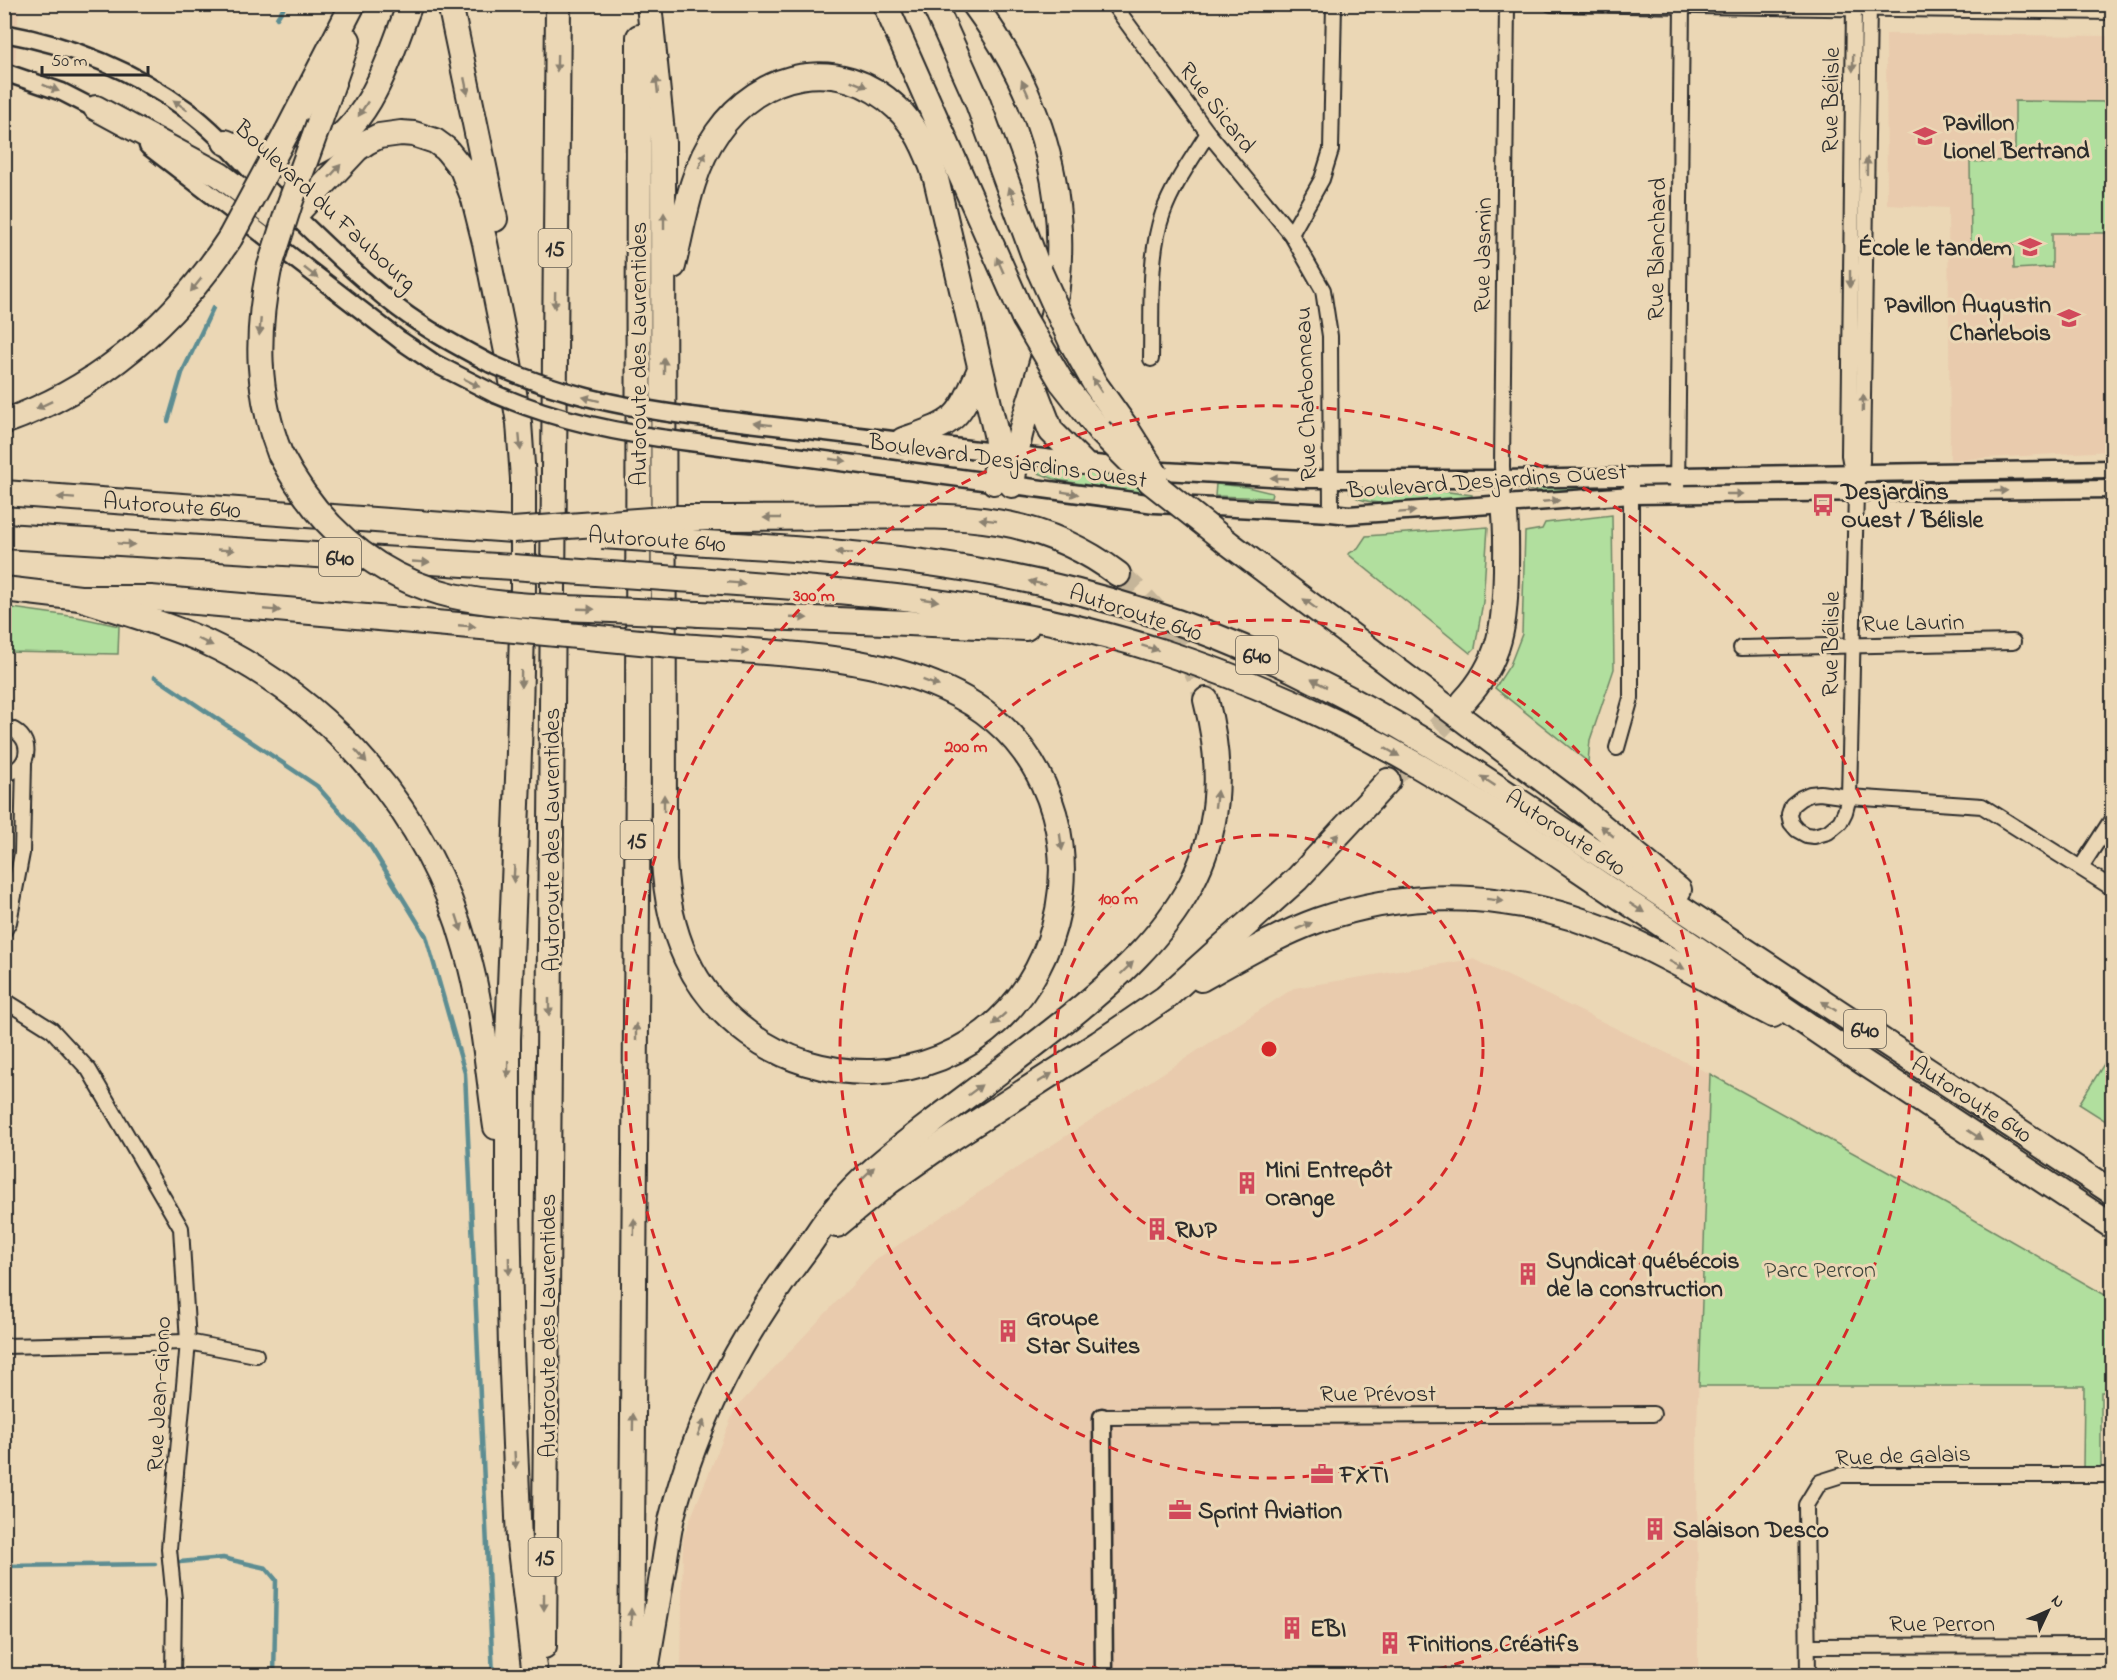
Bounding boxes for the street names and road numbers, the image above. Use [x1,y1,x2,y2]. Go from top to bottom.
street label: Rue Bélisle [1814,47,1851,153]
street label: Rue Sicard [1169,55,1263,162]
street label: Boulevard du Faubourg [224,112,423,301]
street label: Rue Blanchard [1640,177,1677,321]
street label: Rue Jasmin [1466,197,1503,313]
street label: Autoroute des Laurentides [623,222,658,486]
road number: 15 [538,229,572,267]
street label: Rue Charbonneau [1287,306,1328,482]
street label: Boulevard Desjardins Ouest [865,425,1149,499]
street label: Boulevard Desjardins Ouest [1345,455,1628,510]
street label: Autoroute 640 [102,485,242,530]
street label: Autoroute 640 [587,519,727,564]
road number: 640 [319,538,361,576]
street label: Autoroute 640 [1064,576,1206,652]
street label: Rue Bélisle [1814,591,1851,697]
street label: Rue Laurin [1861,606,1965,643]
road number: 640 [1236,636,1278,674]
street label: Autoroute des Laurentides [536,708,571,972]
street label: Autoroute 640 [1497,782,1632,886]
road number: 15 [620,821,654,859]
road number: 640 [1844,1010,1886,1048]
street label: Autoroute 640 [1903,1049,2038,1153]
street label: Autoroute des Laurentides [532,1194,567,1458]
street label: Rue Jean-Giono [139,1315,182,1473]
street label: Rue Prévost [1320,1378,1436,1413]
street label: Rue de Galais [1835,1438,1971,1477]
road number: 15 [528,1538,562,1576]
street label: Rue Perron [1889,1608,1995,1643]

